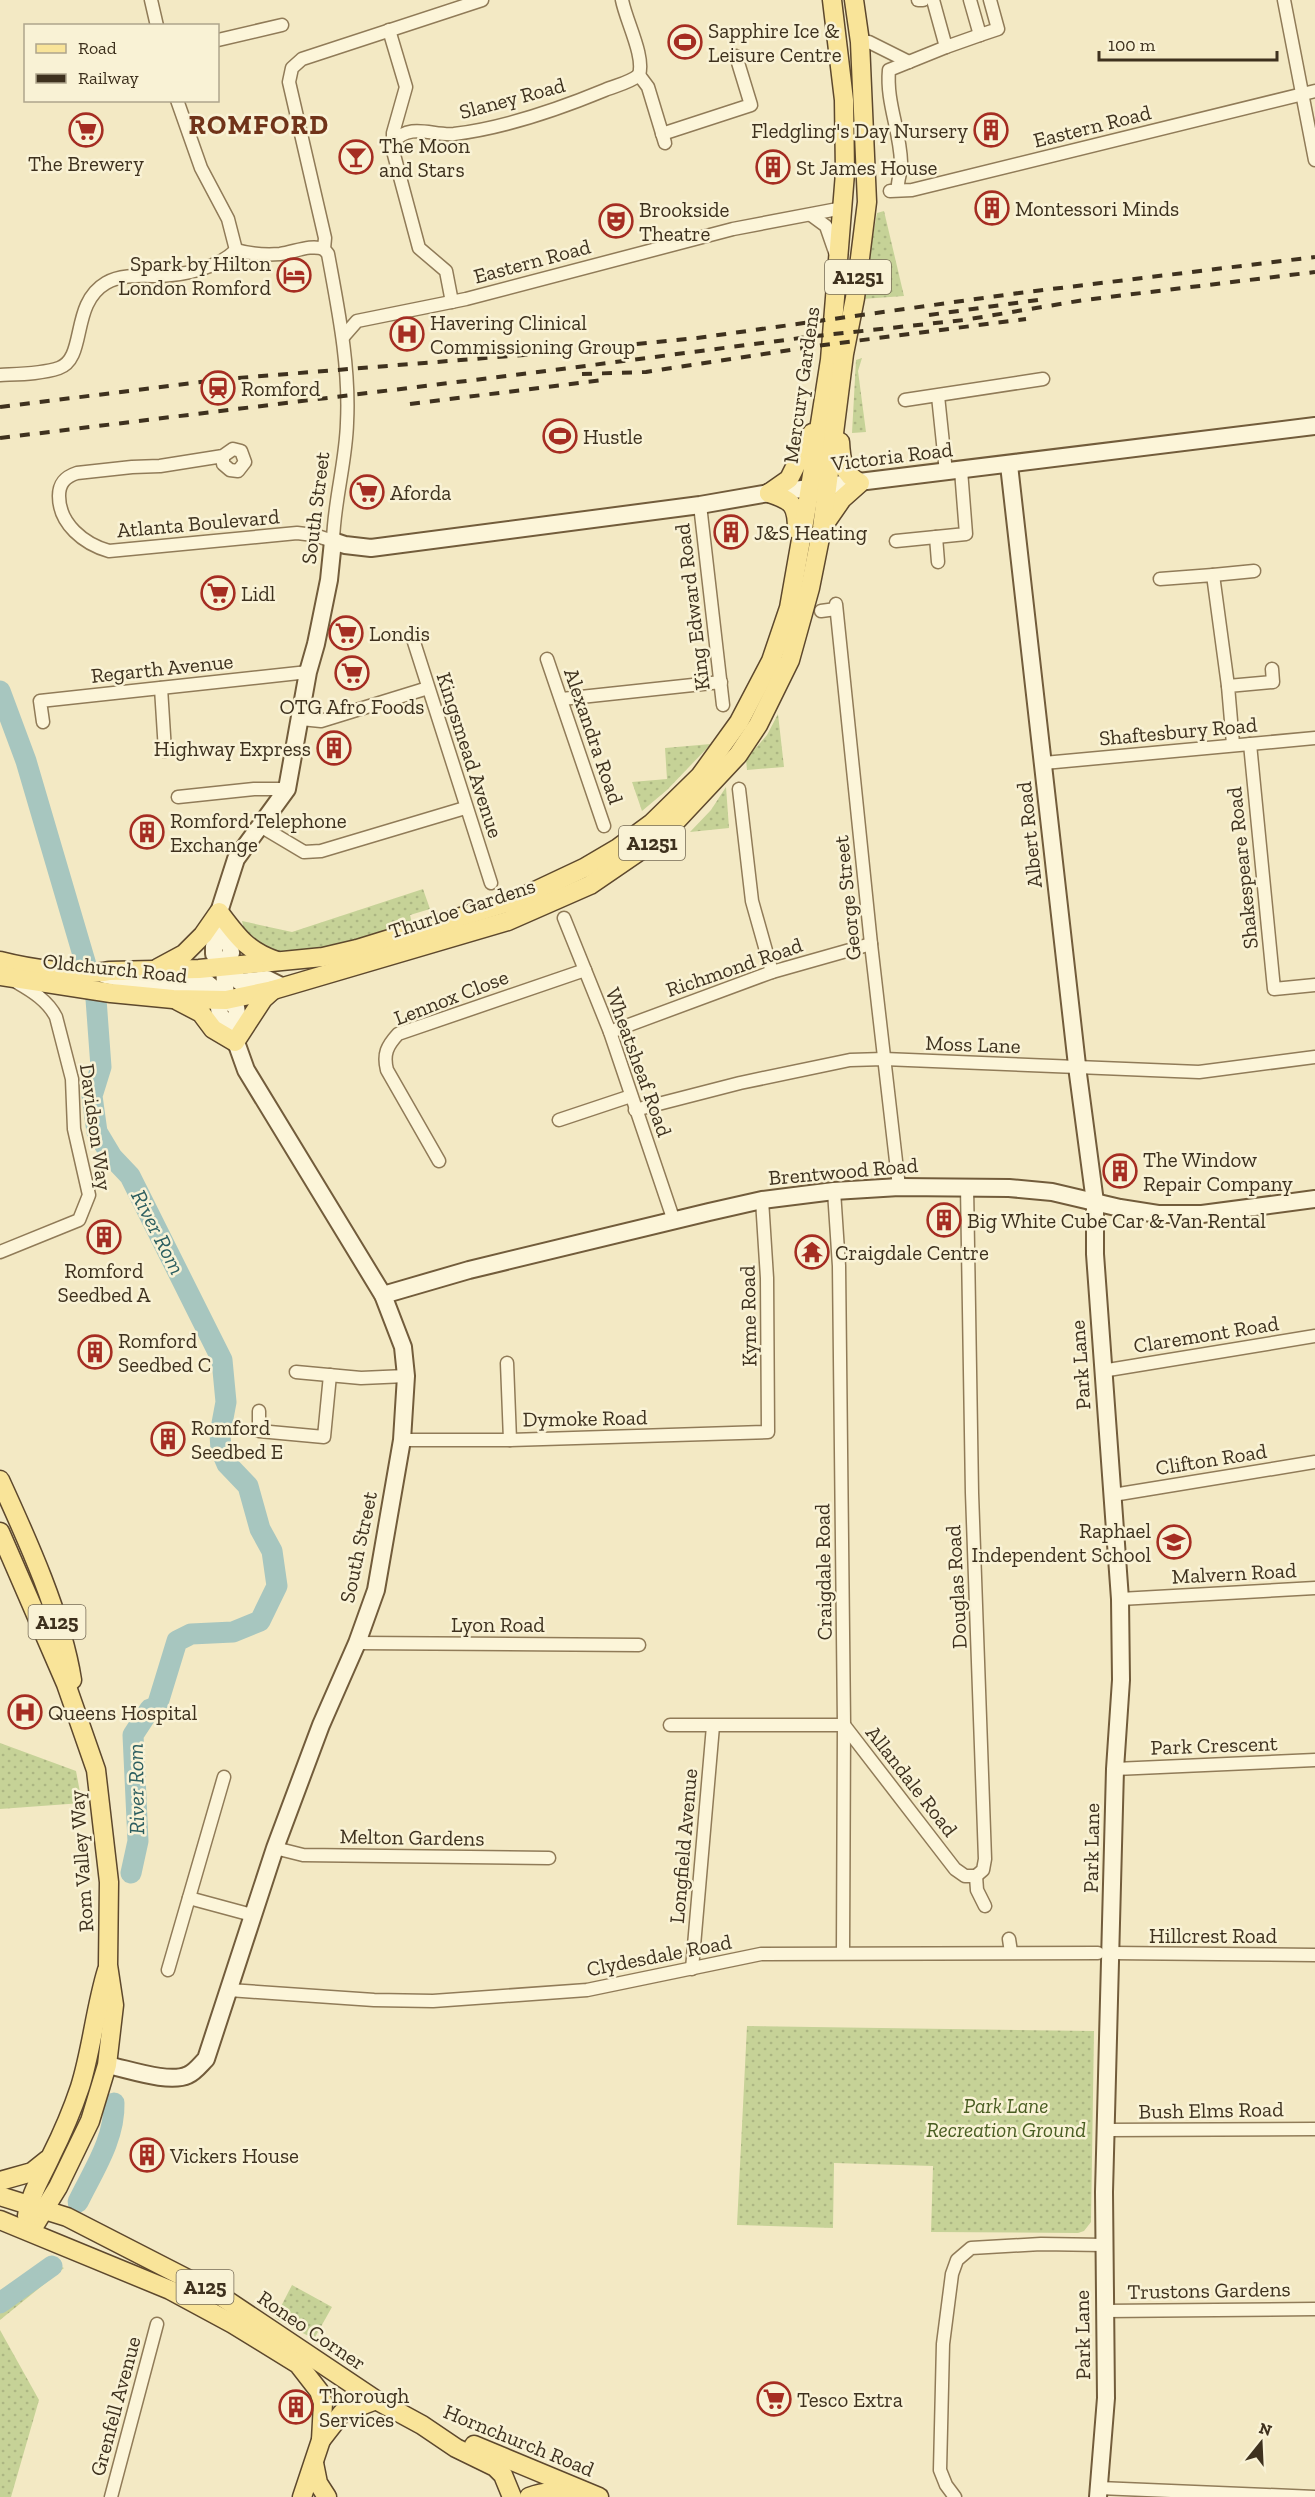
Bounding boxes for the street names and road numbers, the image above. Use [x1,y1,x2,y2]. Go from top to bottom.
street label: Slaney Road [456,72,568,124]
street label: Eastern Road [1031,99,1154,153]
street label: Eastern Road [471,233,594,289]
road number: A1251 [825,260,891,294]
street label: Mercury Gardens [778,305,824,465]
street label: Victoria Road [829,436,955,476]
street label: South Street [296,450,334,566]
street label: Atlanta Boulevard [116,503,281,543]
street label: King Edward Road [669,522,715,692]
street label: Regarth Avenue [90,648,235,688]
street label: Alexandra Road [559,665,629,808]
street label: Kingsmead Avenue [431,669,509,841]
street label: Shaftesbury Road [1098,712,1259,750]
street label: Albert Road [1011,780,1047,889]
street label: Shakespeare Road [1221,785,1263,950]
road number: A1251 [619,826,685,860]
street label: George Street [828,834,866,962]
street label: Thurloe Gardens [386,873,538,943]
street label: Richmond Road [662,932,806,1002]
street label: Oldchurch Road [41,948,189,988]
street label: Lennox Close [390,964,512,1030]
street label: Wheatsheaf Road [600,984,678,1140]
street label: Moss Lane [925,1030,1021,1058]
street label: Davidson Way [75,1062,117,1192]
street label: Brentwood Road [767,1152,919,1190]
street label: Kyme Road [735,1265,761,1367]
street label: Claremont Road [1132,1310,1281,1358]
street label: Park Lane [1064,1319,1096,1411]
street label: Dymoke Road [522,1404,648,1432]
street label: Clifton Road [1154,1438,1269,1480]
street label: South Street [334,1489,382,1605]
street label: Craigdale Road [809,1503,837,1641]
street label: Douglas Road [940,1524,972,1649]
street label: Malvern Road [1171,1557,1297,1589]
road number: A125 [28,1605,86,1639]
street label: Lyon Road [451,1612,545,1637]
street label: Allandale Road [861,1721,963,1842]
street label: Park Crescent [1150,1730,1278,1760]
street label: Longfield Avenue [664,1767,702,1924]
street label: Rom Valley Way [64,1789,98,1933]
street label: Park Lane [1078,1803,1104,1893]
street label: Melton Gardens [339,1823,485,1851]
street label: Hillcrest Road [1149,1923,1278,1948]
street label: Clydesdale Road [584,1929,734,1981]
street label: Bush Elms Road [1138,2096,1284,2124]
road number: A125 [176,2270,234,2304]
street label: Trustons Gardens [1127,2276,1291,2304]
street label: Roneo Corner [253,2285,371,2375]
street label: Park Lane [1069,2290,1095,2380]
street label: Grenfell Avenue [84,2333,146,2479]
street label: Hornchurch Road [440,2398,598,2482]

